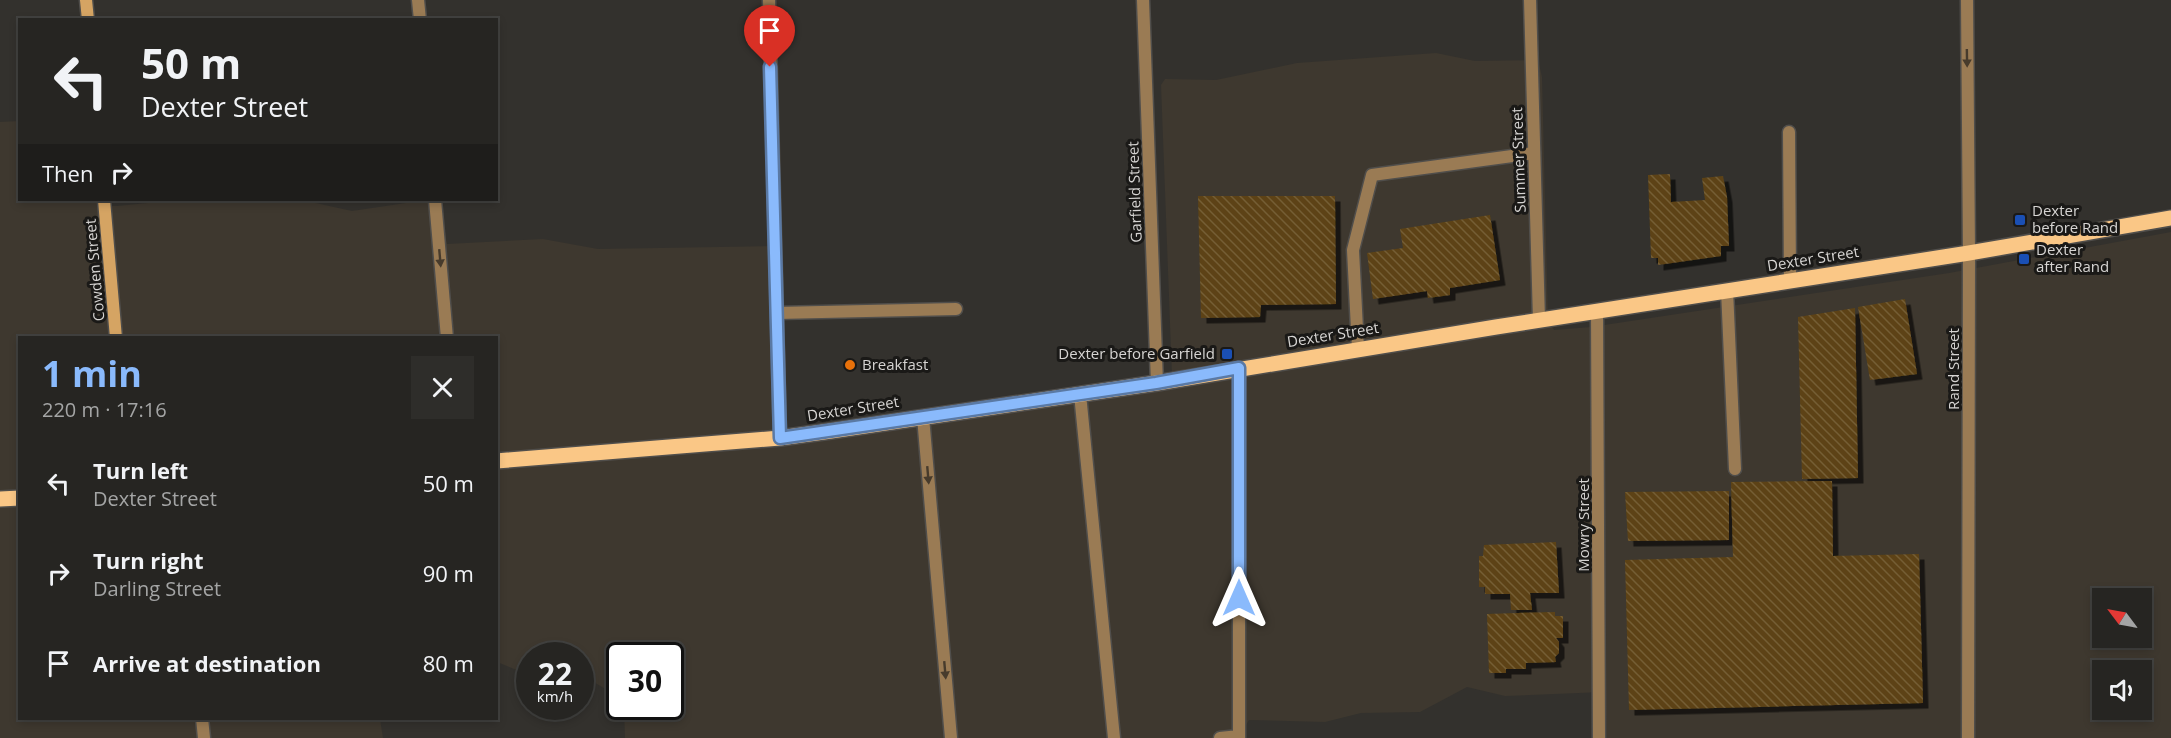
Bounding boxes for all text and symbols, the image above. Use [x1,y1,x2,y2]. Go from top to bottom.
pin [744,5,795,67]
icon: arrive [753,14,786,47]
text: 50 m [141,34,241,91]
icon: left [42,42,120,120]
one-way arrow [1962,49,1972,68]
text: Dexter Street [141,88,308,125]
street label: Summer Street [1506,107,1530,213]
street label: Garfield Street [1122,141,1146,243]
icon: right [105,156,138,189]
text: Then [42,158,93,188]
place label: Dexter before Rand [2032,200,2118,237]
marker: Dexter before Rand [2013,213,2027,227]
street label: Cowden Street [80,218,108,322]
place label: Dexter after Rand [2036,239,2109,276]
street label: Dexter Street [1765,241,1860,275]
one-way arrow [435,248,445,267]
marker: Dexter after Rand [2017,252,2031,266]
street label: Dexter Street [1285,317,1380,351]
street label: Rand Street [1943,328,1963,410]
place label: Dexter before Garfield [1058,343,1215,363]
marker: Dexter before Garfield [1220,347,1234,361]
text: 1 min [42,349,142,398]
place label: Breakfast [862,354,928,374]
button: close [411,356,474,419]
marker: Breakfast [843,358,857,372]
street label: Dexter Street [805,391,900,425]
text: 220 m · 17:16 [42,396,167,423]
text: Turn left [93,455,188,485]
one-way arrow [923,466,933,485]
icon: left [42,467,75,500]
text: 50 m [423,468,474,498]
street label: Mowry Street [1573,478,1593,572]
text: Dexter Street [93,485,217,512]
text: Turn right [93,545,204,575]
icon: right [42,557,75,590]
text: 90 m [423,558,474,588]
position arrow [1207,566,1271,630]
text: Darling Street [93,575,221,602]
north arrow [2092,588,2152,648]
map controls [2092,588,2152,720]
speed limit sign: 30 [606,642,684,720]
icon: arrive [42,647,75,680]
text: Arrive at destination [93,648,321,678]
text: 80 m [423,648,474,678]
text: 22 [538,653,572,694]
one-way arrow [940,660,950,679]
button: sound [2092,660,2152,720]
text: km/h [537,686,573,706]

